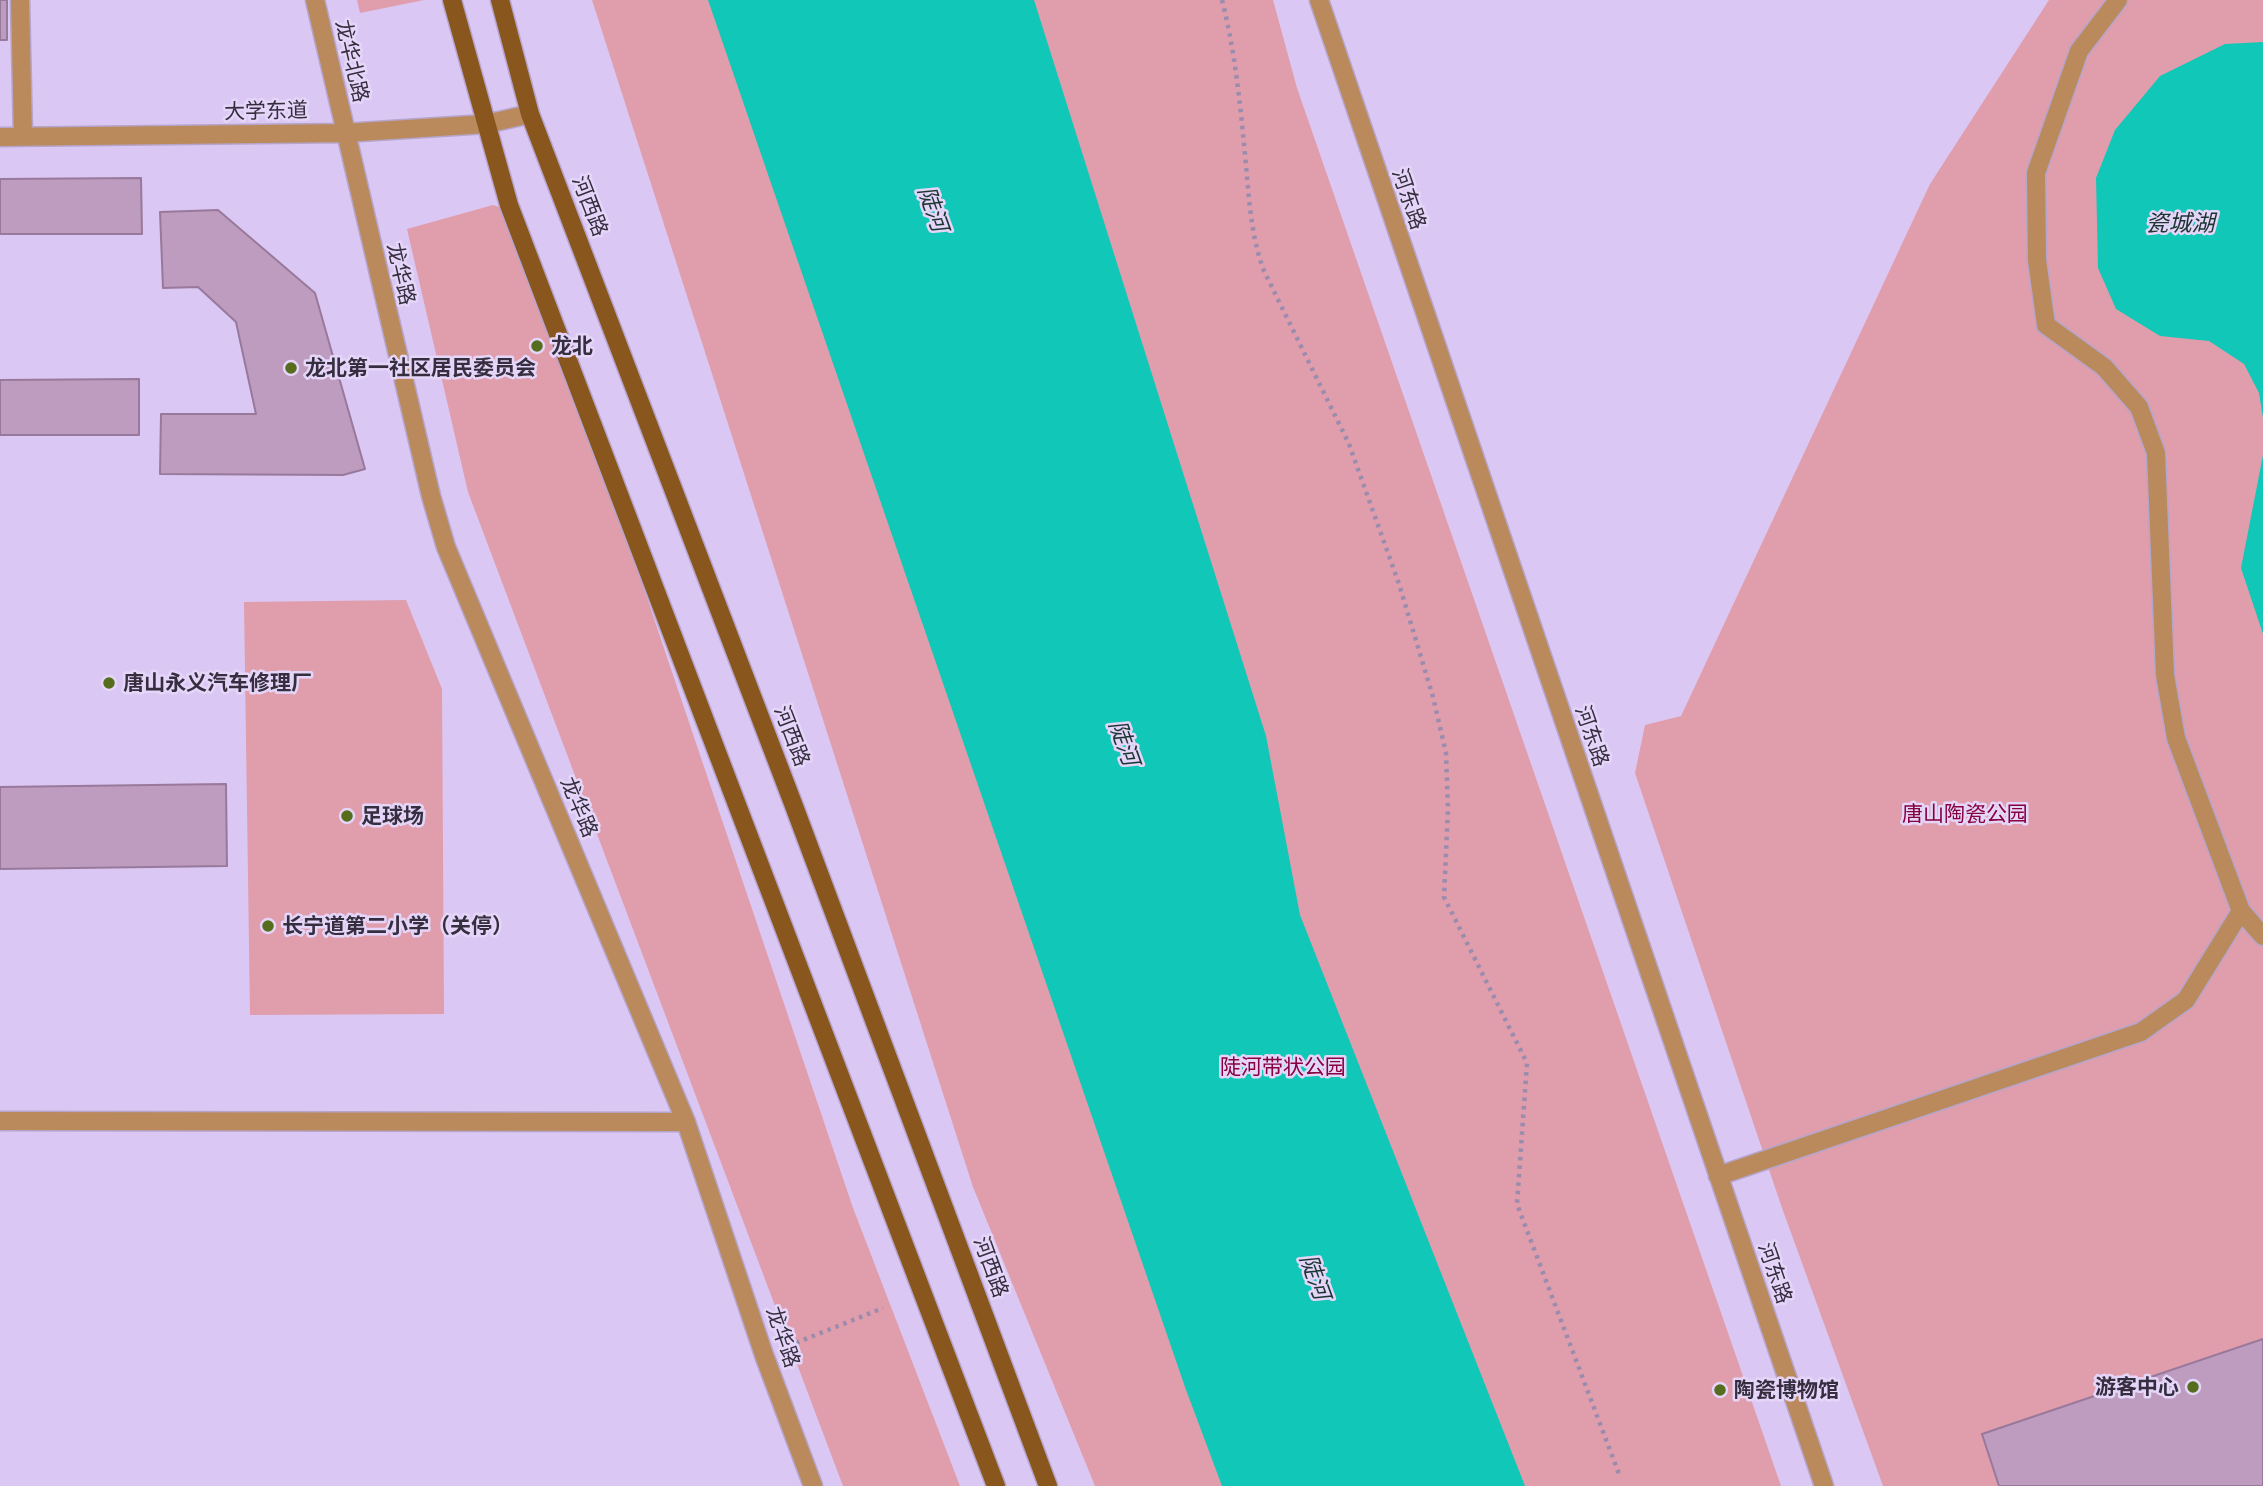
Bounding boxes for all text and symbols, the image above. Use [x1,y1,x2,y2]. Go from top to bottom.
street label: 龙华北路 [330,17,374,105]
street label: 大学东道 [224,98,308,124]
street label: 河东路 [1387,165,1431,233]
street label: 河西路 [567,172,613,240]
water label: 陡河 [912,183,954,235]
water label: 瓷城湖 [2146,209,2214,237]
street label: 龙华路 [382,240,420,308]
place label: 龙北 [551,333,593,359]
marker: 龙北 [529,338,545,354]
place label: 龙北第一社区居民委员会 [305,355,536,381]
marker: 龙北第一社区居民委员会 [283,360,299,376]
place label: 唐山永义汽车修理厂 [123,670,312,696]
marker: 唐山永义汽车修理厂 [101,675,117,691]
street label: 河西路 [769,702,815,770]
street label: 河东路 [1570,702,1614,770]
water label: 陡河 [1103,717,1145,769]
street label: 龙华路 [555,773,603,841]
park label: 唐山陶瓷公园 [1902,801,2028,827]
place label: 足球场 [361,803,424,829]
marker: 足球场 [339,808,355,824]
place label: 长宁道第二小学（关停） [282,913,513,939]
marker: 长宁道第二小学（关停） [260,918,276,934]
park label: 陡河带状公园 [1220,1054,1346,1080]
street label: 河西路 [968,1233,1014,1301]
street label: 河东路 [1753,1239,1797,1307]
water label: 陡河 [1294,1251,1336,1303]
street label: 龙华路 [761,1303,805,1371]
place label: 游客中心 [2095,1374,2179,1400]
place label: 陶瓷博物馆 [1734,1377,1839,1403]
marker: 游客中心 [2185,1379,2201,1395]
marker: 陶瓷博物馆 [1712,1382,1728,1398]

